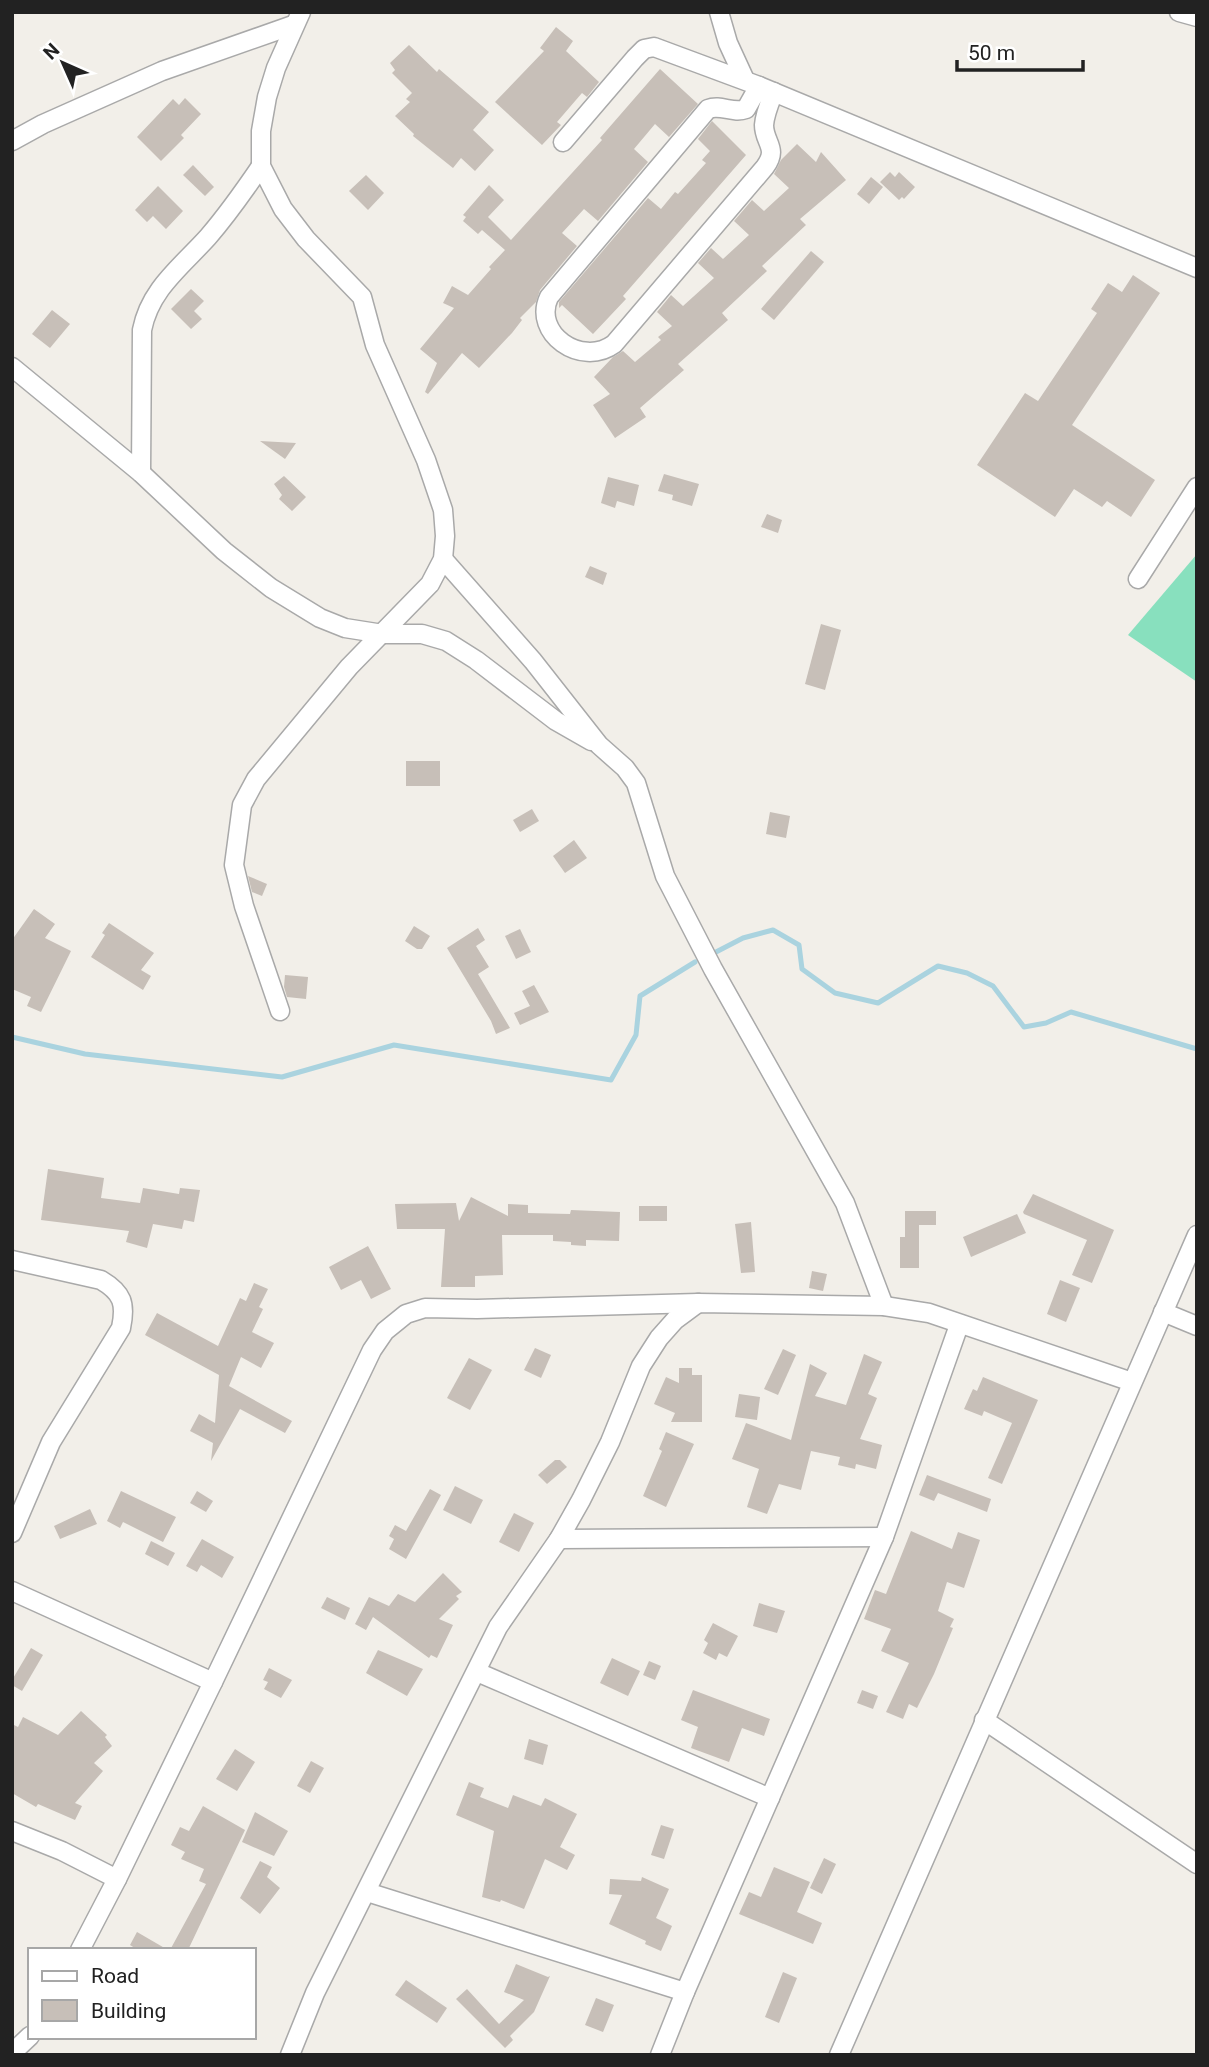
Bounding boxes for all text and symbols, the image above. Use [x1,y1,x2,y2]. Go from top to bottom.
north arrow [28,28,98,98]
scale bar [957,28,1083,72]
text: N [38,38,64,64]
text: 50 m [968,41,1015,65]
legend [28,1948,256,2039]
text: Road [91,1964,139,1988]
text: Building [91,1999,166,2023]

